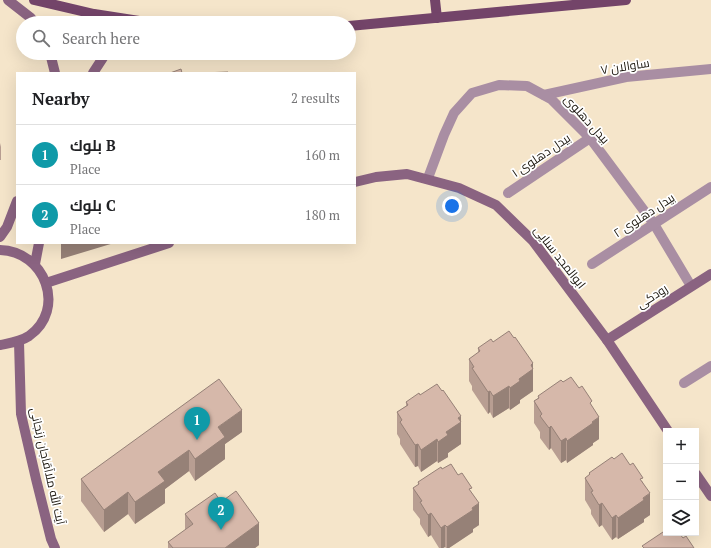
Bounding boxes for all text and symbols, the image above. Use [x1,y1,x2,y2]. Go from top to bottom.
search box [16,16,356,60]
icon: search [30,27,52,49]
text: Search here [62,28,140,48]
street label: ساوالان ۷ [599,55,651,77]
text: Nearby [32,87,90,110]
text: 2 results [291,89,340,107]
street label: بیدل دهلوی [561,91,613,147]
street label: بیدل دهلوی ۱ [509,130,573,180]
text: بلوك B [70,135,116,155]
text: 1 [41,146,49,164]
text: 160 m [305,146,340,164]
text: Place [70,160,101,178]
street label: بیدل دهلوی ۲ [611,190,677,240]
text: بلوك C [70,195,116,215]
your location [442,196,462,216]
text: 2 [41,206,49,224]
text: 180 m [305,206,340,224]
text: Place [70,220,101,238]
street label: ابوالمجد سنایی [531,223,589,291]
street label: رودکی [634,281,670,311]
street label: آیت الله ملاآقاجان زنجانی [27,406,69,527]
pin: 1 [184,407,210,440]
map controls [663,428,699,536]
button: + [663,428,699,464]
button: − [663,464,699,500]
pin: 2 [208,497,234,530]
button: layers [663,500,699,536]

